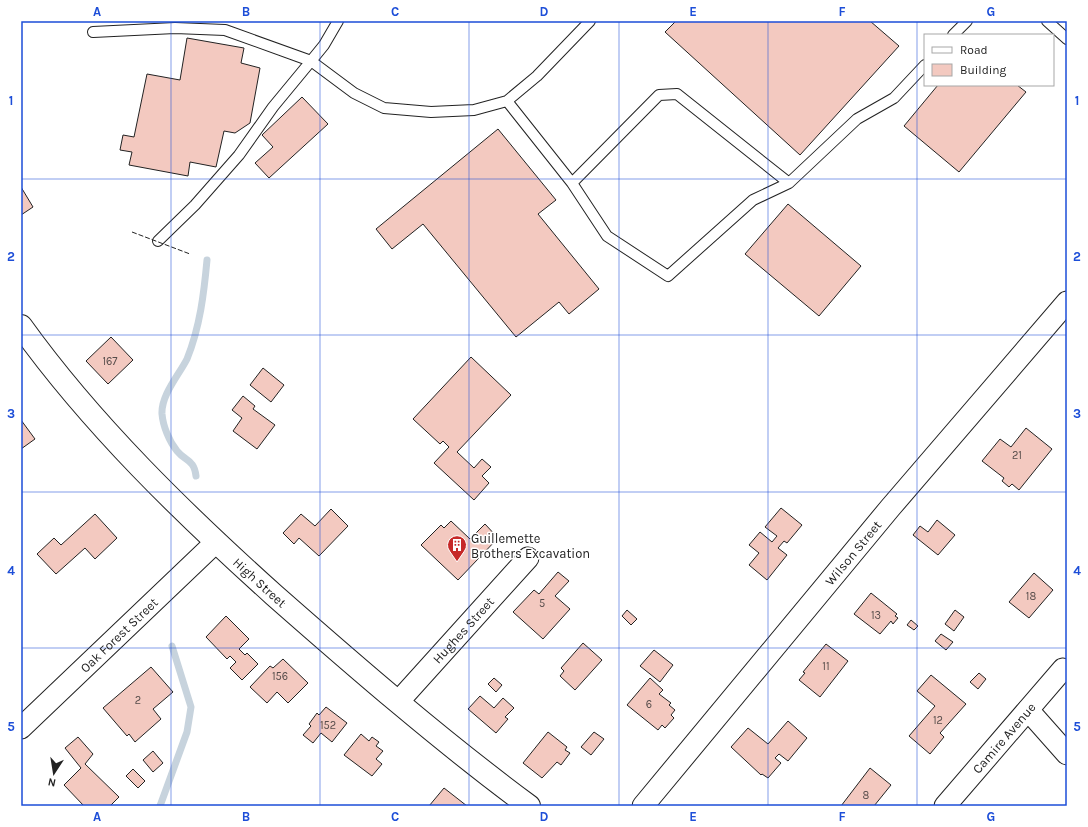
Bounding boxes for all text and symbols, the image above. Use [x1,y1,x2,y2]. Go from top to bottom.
text: A [93,4,101,19]
text: B [242,4,250,19]
text: C [391,4,399,19]
text: D [540,4,549,19]
text: E [689,4,697,19]
text: F [838,4,846,19]
text: G [987,4,995,19]
legend [924,34,1054,86]
text: Road [960,43,988,57]
text: Building [960,63,1007,77]
text: 1 [9,93,13,108]
text: 1 [1075,93,1079,108]
text: 2 [7,249,15,264]
text: 2 [1073,249,1081,264]
house number: 167 [102,355,118,368]
text: 3 [7,406,15,421]
text: 3 [1073,406,1081,421]
house number: 21 [1012,449,1022,462]
street label: Wilson Street [822,517,885,589]
place label: Guillemette Brothers Excavation [471,531,590,561]
building icon: Guillemette Brothers Excavation [446,534,468,562]
street label: High Street [230,555,289,611]
text: 4 [7,563,15,578]
text: 4 [1073,563,1081,578]
house number: 18 [1026,590,1036,603]
street label: Hughes Street [430,594,497,667]
street label: Oak Forest Street [77,595,161,676]
house number: 5 [539,597,545,610]
house number: 13 [871,609,881,622]
house number: 11 [822,660,830,673]
house number: 156 [272,670,288,683]
house number: 2 [135,694,141,707]
house number: 6 [646,698,652,711]
street label: Camire Avenue [970,699,1039,777]
house number: 12 [933,714,943,727]
text: 5 [7,719,15,734]
house number: 152 [320,719,336,732]
text: 5 [1073,719,1081,734]
north arrow [34,753,74,793]
text: N [47,775,57,789]
house number: 8 [863,789,870,802]
text: A [93,809,101,824]
text: B [242,809,250,824]
text: C [391,809,399,824]
text: D [540,809,549,824]
text: E [689,809,697,824]
text: F [838,809,846,824]
text: G [987,809,995,824]

